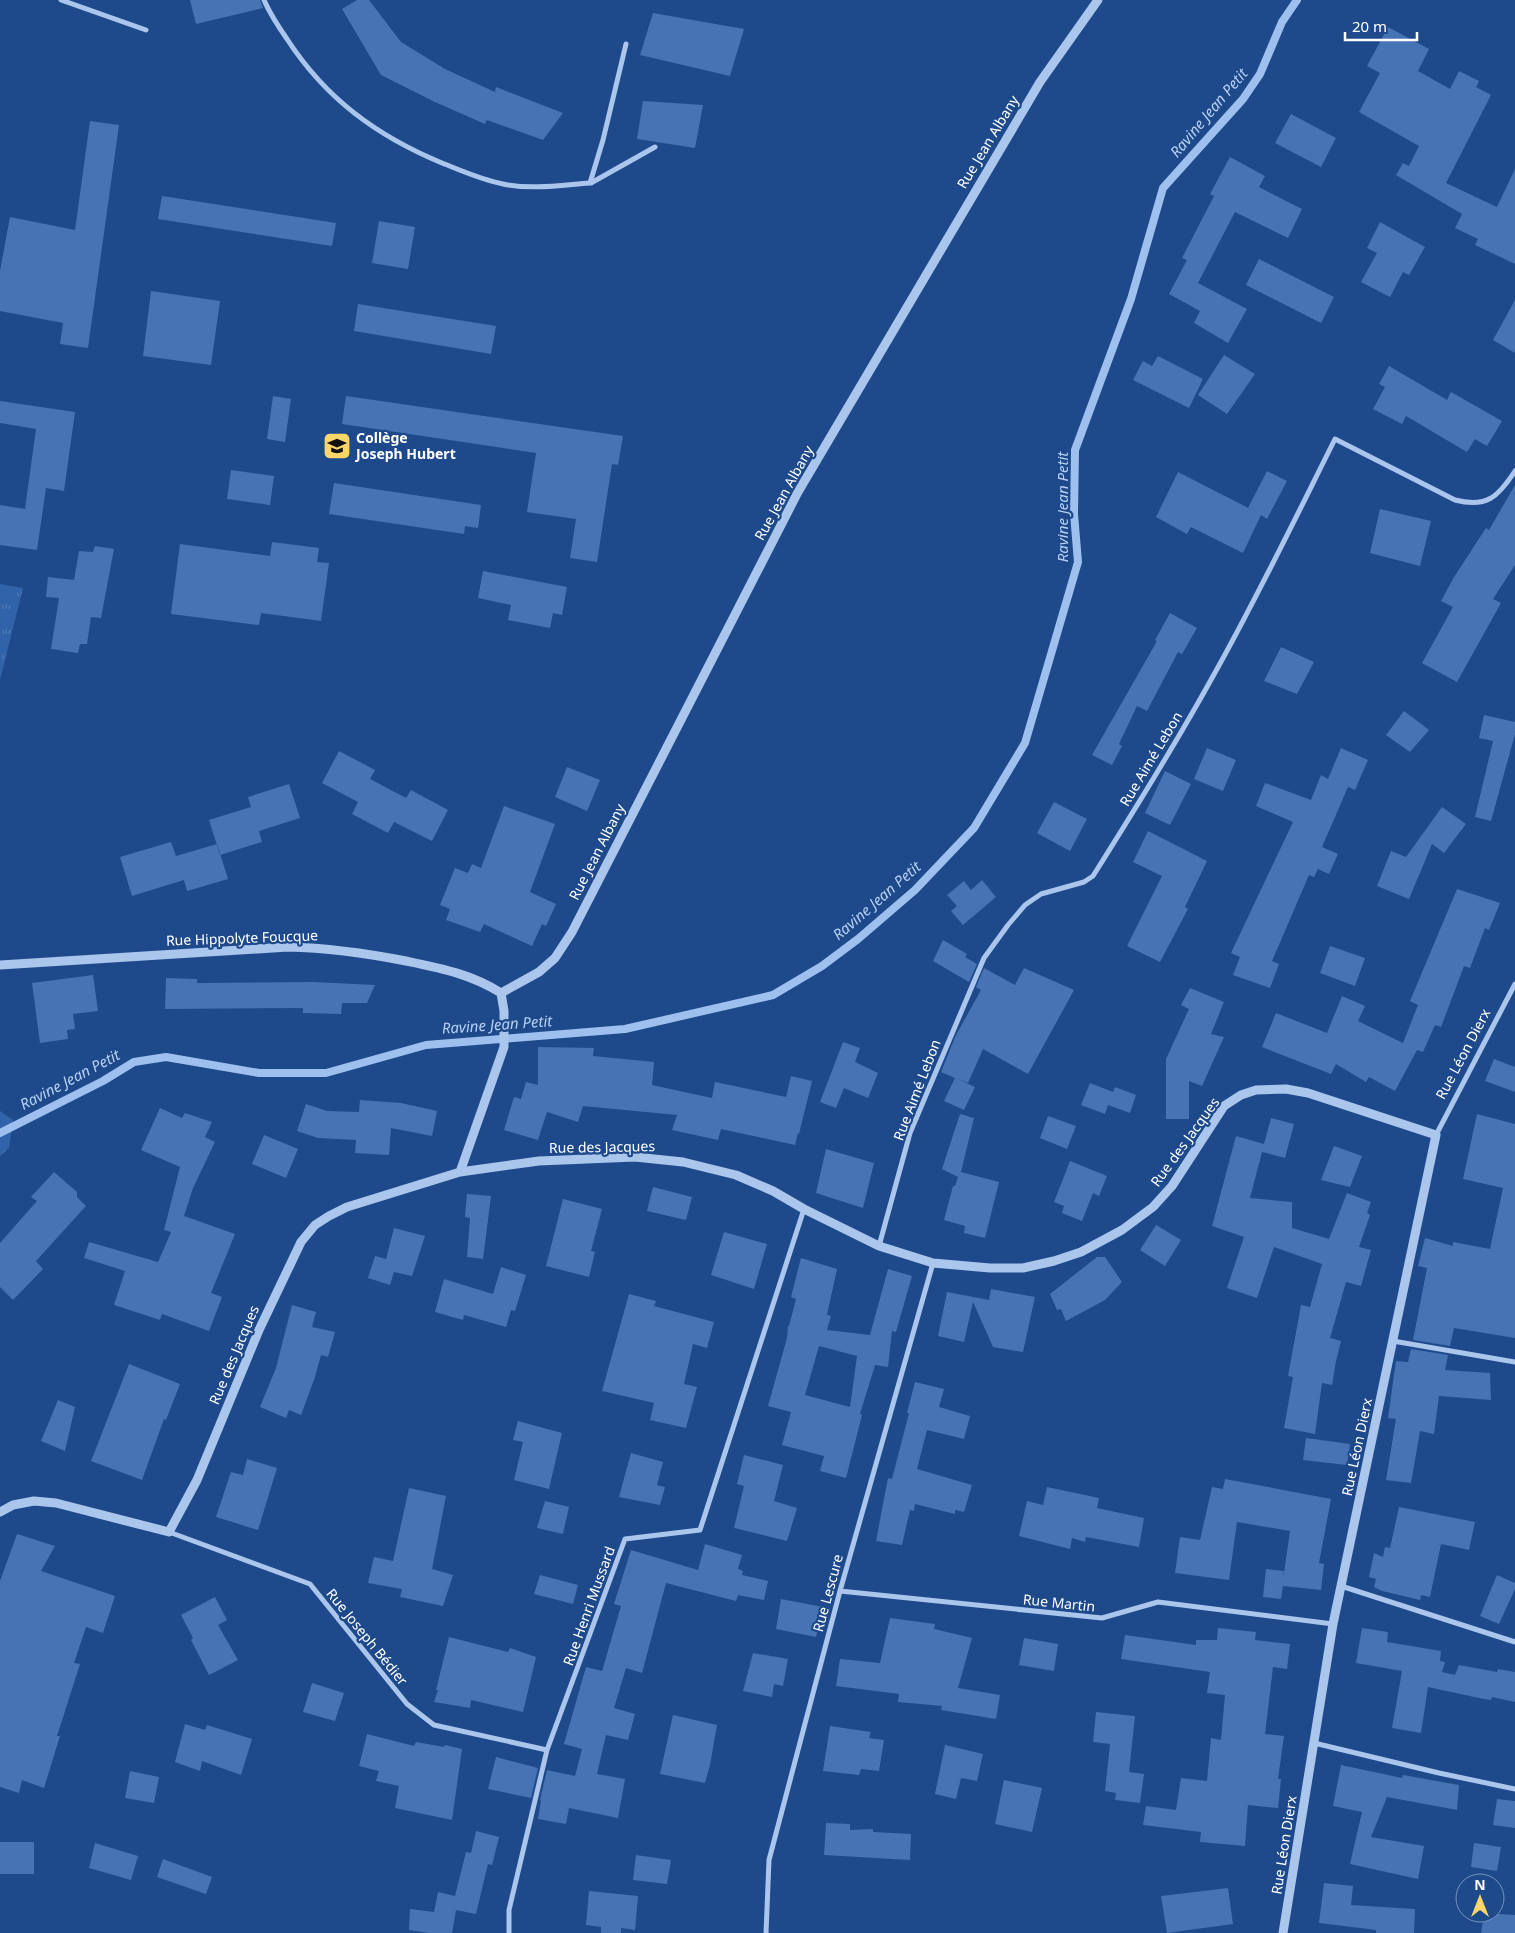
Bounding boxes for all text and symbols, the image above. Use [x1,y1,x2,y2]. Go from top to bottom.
scale bar [1345,10,1418,42]
text: 20 m [1352,16,1387,36]
water label: Ravine Jean Petit [1165,63,1252,161]
street label: Rue Jean Albany [952,91,1023,192]
place label: Collège Joseph Hubert [354,428,456,463]
school or university icon: Collège Joseph Hubert [322,431,352,461]
street label: Rue Jean Albany [750,441,818,544]
water label: Ravine Jean Petit [1052,451,1072,562]
street label: Rue Aimé Lebon [1115,708,1186,810]
street label: Rue Jean Albany [564,800,629,903]
water label: Ravine Jean Petit [828,856,925,944]
street label: Rue Hippolyte Foucque [166,925,318,950]
street label: Rue Léon Dierx [1431,1005,1495,1102]
water label: Ravine Jean Petit [441,1010,554,1038]
street label: Rue Aimé Lebon [888,1036,945,1143]
water label: Ravine Jean Petit [16,1044,124,1114]
street label: Rue des Jacques [1146,1093,1224,1190]
street label: Rue des Jacques [549,1136,655,1157]
street label: Rue des Jacques [204,1302,263,1407]
street label: Rue Léon Dierx [1337,1396,1376,1498]
street label: Rue Henri Mussard [558,1544,619,1668]
street label: Rue Lescure [808,1552,847,1634]
street label: Rue Joseph Bédier [322,1584,413,1689]
street label: Rue Martin [1022,1589,1096,1616]
street label: Rue Léon Dierx [1266,1794,1301,1896]
north arrow [1455,1873,1505,1923]
text: N [1474,1875,1486,1894]

